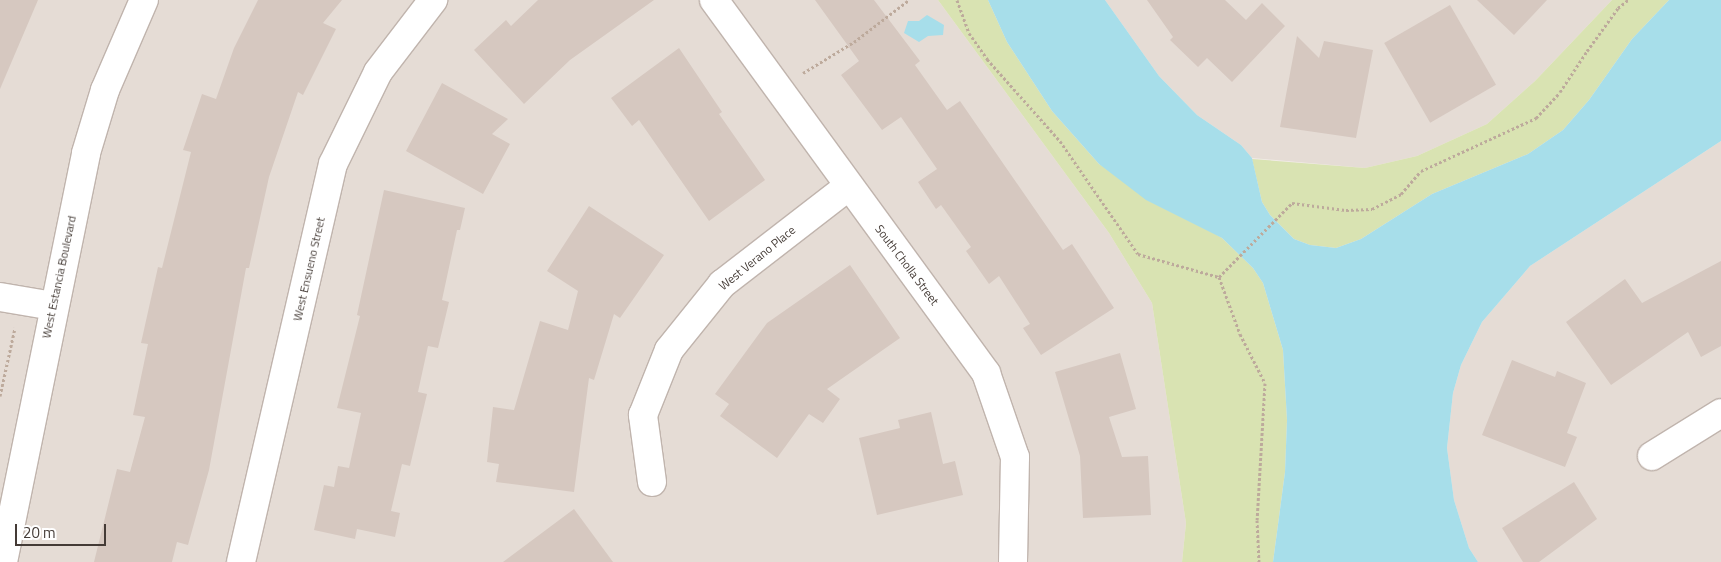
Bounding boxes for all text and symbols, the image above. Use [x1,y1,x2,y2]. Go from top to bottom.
street label: West Estancia Boulevard [39,214,79,340]
street label: West Ensueno Street [290,216,328,322]
street label: South Cholla Street [872,222,942,308]
street label: West Verano Place [716,223,798,293]
scale bar [18,514,109,546]
text: 20 m [23,521,56,544]

